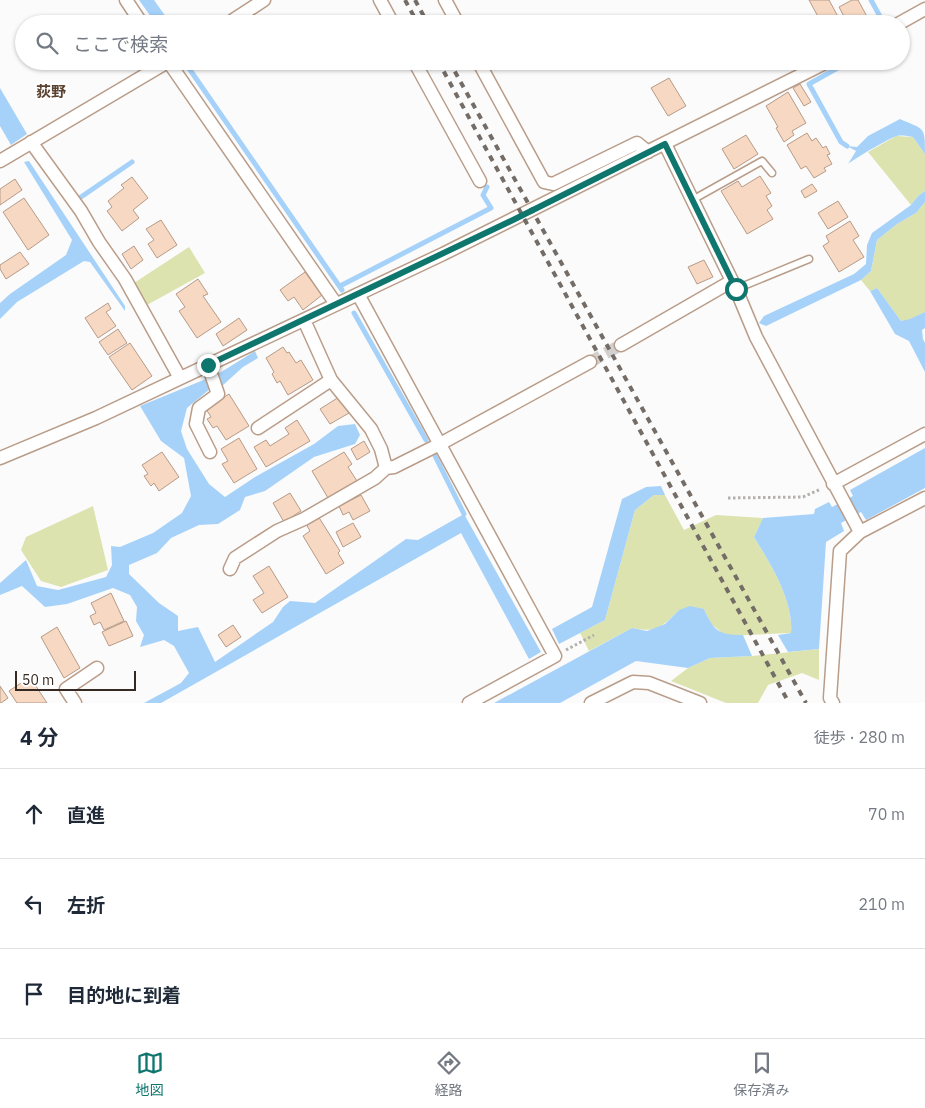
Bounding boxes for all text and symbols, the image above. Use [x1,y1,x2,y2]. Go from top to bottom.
search box [15,15,910,70]
icon: search [33,29,61,57]
text: ここで検索 [73,32,168,56]
district label: 荻野 [36,82,66,101]
route start [725,278,748,301]
route end [197,354,220,377]
scale bar [15,668,136,691]
text: 50 m [22,671,54,689]
text: 4 分 [20,723,59,751]
text: 徒歩 · 280 m [814,727,905,747]
icon: ahead [20,800,48,828]
text: 直進 [67,803,105,827]
text: 70 m [868,804,905,824]
icon: left [20,890,48,918]
text: 左折 [67,893,105,917]
text: 210 m [858,894,905,914]
icon: arrive [20,980,48,1008]
text: 目的地に到着 [67,983,181,1007]
tab: 地図 [136,1049,164,1099]
tab: 経路 [435,1049,463,1099]
tab: 保存済み [734,1049,790,1099]

